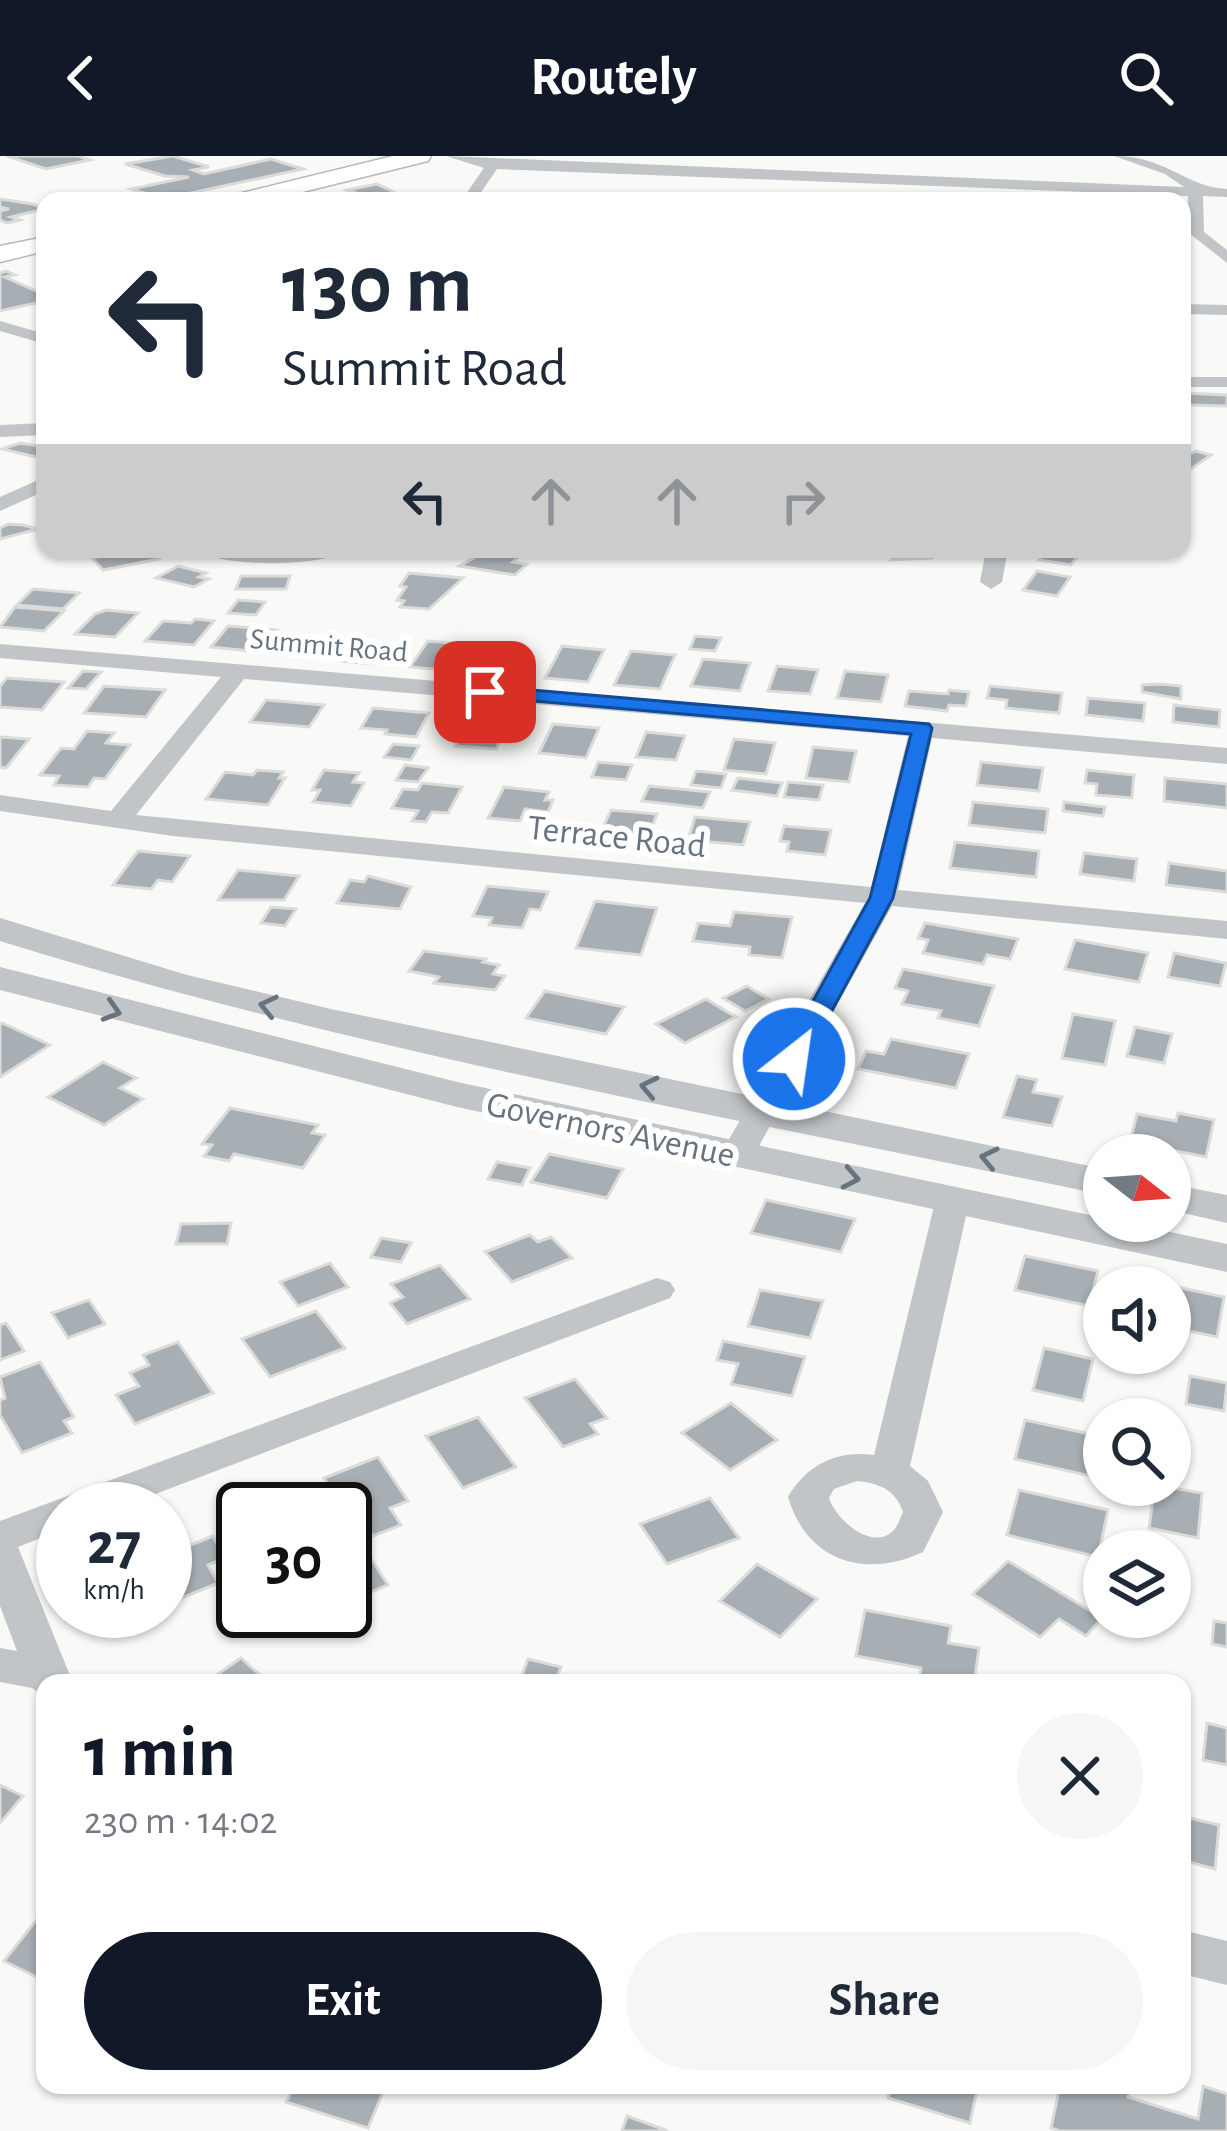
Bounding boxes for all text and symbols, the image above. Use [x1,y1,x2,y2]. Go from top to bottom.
icon: back [48,45,114,111]
icon: search [1113,45,1179,111]
text: Routely [530,51,697,105]
icon: left [84,240,240,396]
text: 130 m [282,244,473,328]
text: Summit Road [282,342,567,396]
icon: left [392,468,458,534]
icon: ahead [518,468,584,534]
icon: ahead [644,468,710,534]
icon: right [770,468,836,534]
street label: Summit Road [249,624,409,668]
pin [434,641,536,743]
icon: arrive [452,659,518,725]
street label: Terrace Road [526,810,708,864]
one-way arrow [258,994,278,1019]
position arrow [731,996,857,1122]
one-way arrow [101,997,122,1022]
one-way arrow [639,1076,659,1101]
street label: Governors Avenue [483,1086,738,1174]
north arrow [1083,1134,1191,1242]
map controls [1083,1134,1191,1638]
one-way arrow [980,1147,1000,1172]
one-way arrow [841,1164,861,1190]
button: sound [1083,1266,1191,1374]
button: search [1083,1398,1191,1506]
speed limit sign: 30 [216,1482,372,1638]
text: 27 [87,1515,141,1575]
button: layers [1083,1530,1191,1638]
text: km/h [83,1575,145,1605]
button: close [1017,1713,1143,1839]
text: 1 min [84,1717,236,1789]
text: 230 m · 14:02 [84,1802,277,1841]
button: Exit [84,1932,602,2070]
button: Share [626,1932,1143,2070]

